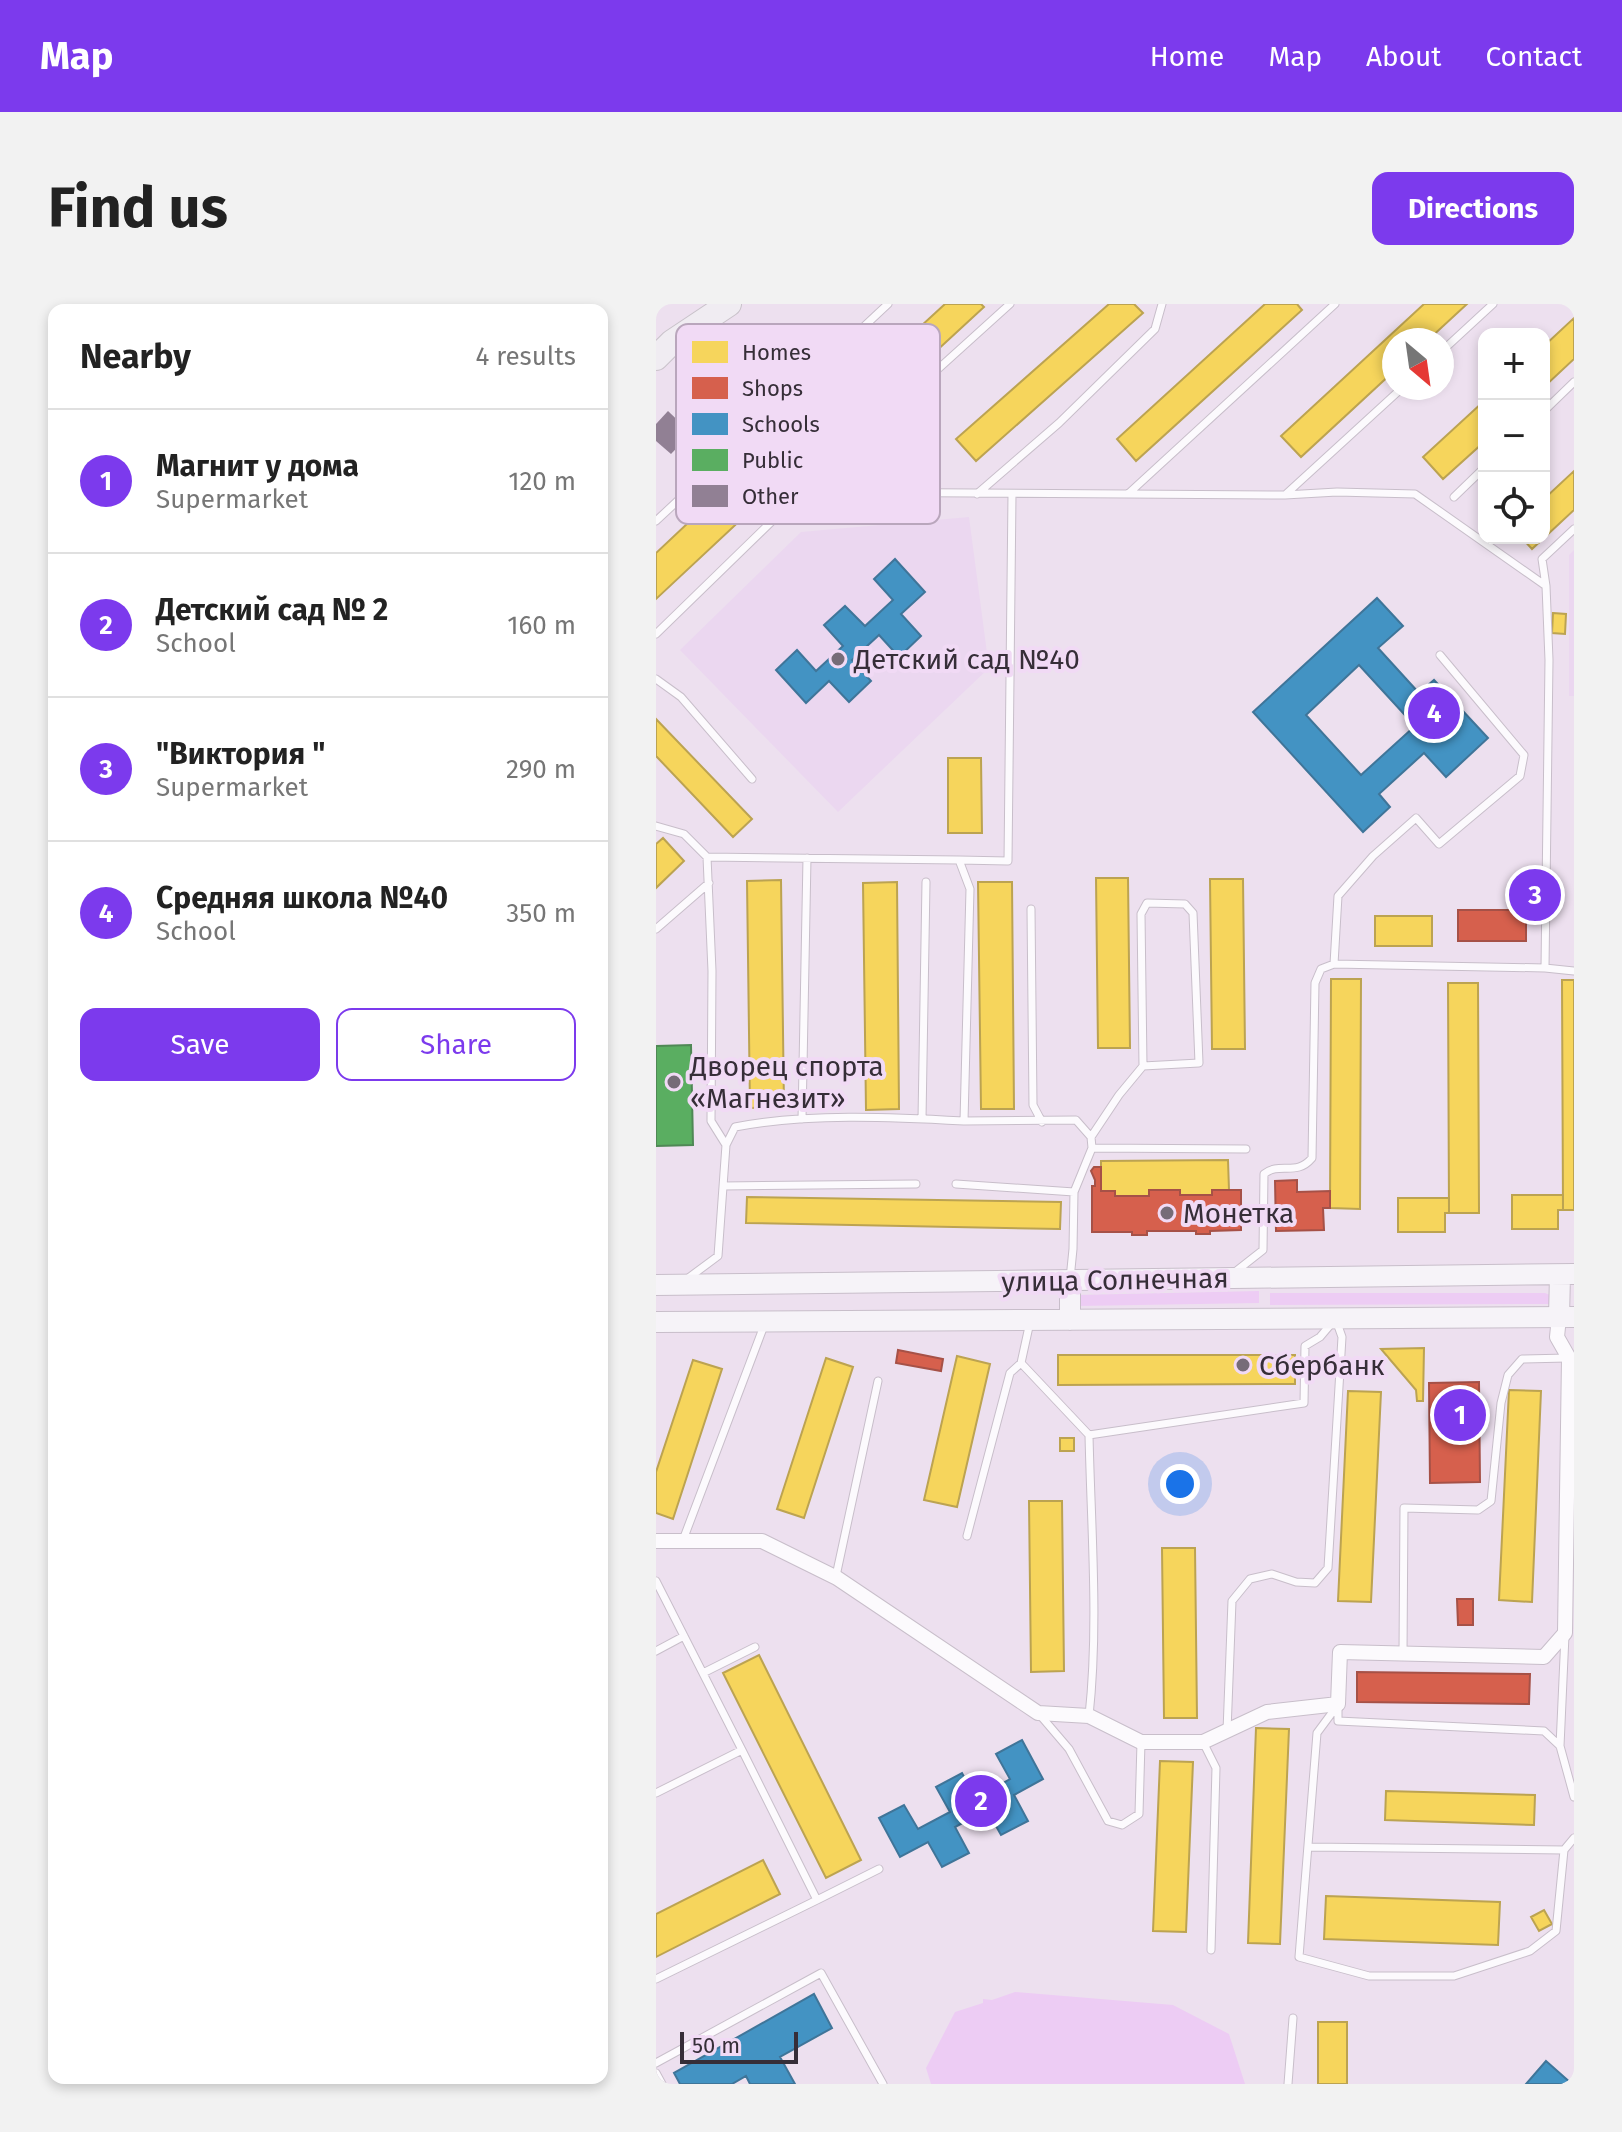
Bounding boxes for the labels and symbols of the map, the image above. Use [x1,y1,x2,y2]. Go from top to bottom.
legend [676,324,940,524]
north arrow [1382,328,1454,400]
text: Homes [742,339,811,366]
text: Shops [742,375,803,402]
text: Schools [742,411,820,438]
text: Public [742,447,803,474]
text: Other [742,483,799,510]
place label: Детский сад №40 [853,643,1080,676]
marker: Детский сад №40 [829,650,847,668]
pin: 4 [1408,683,1460,743]
pin: 3 [1509,865,1561,925]
place label: Дворец спорта «Магнезит» [689,1050,884,1115]
marker: Дворец спорта «Магнезит» [665,1073,683,1091]
place label: Монетка [1183,1197,1294,1230]
marker: Монетка [1158,1204,1176,1222]
street label: улица Солнечная [1001,1262,1229,1298]
place label: Сбербанк [1259,1349,1385,1382]
marker: Сбербанк [1234,1356,1252,1374]
pin: 1 [1434,1385,1486,1445]
your location [1160,1464,1200,1504]
pin: 2 [955,1771,1007,1831]
scale bar [680,2028,798,2064]

